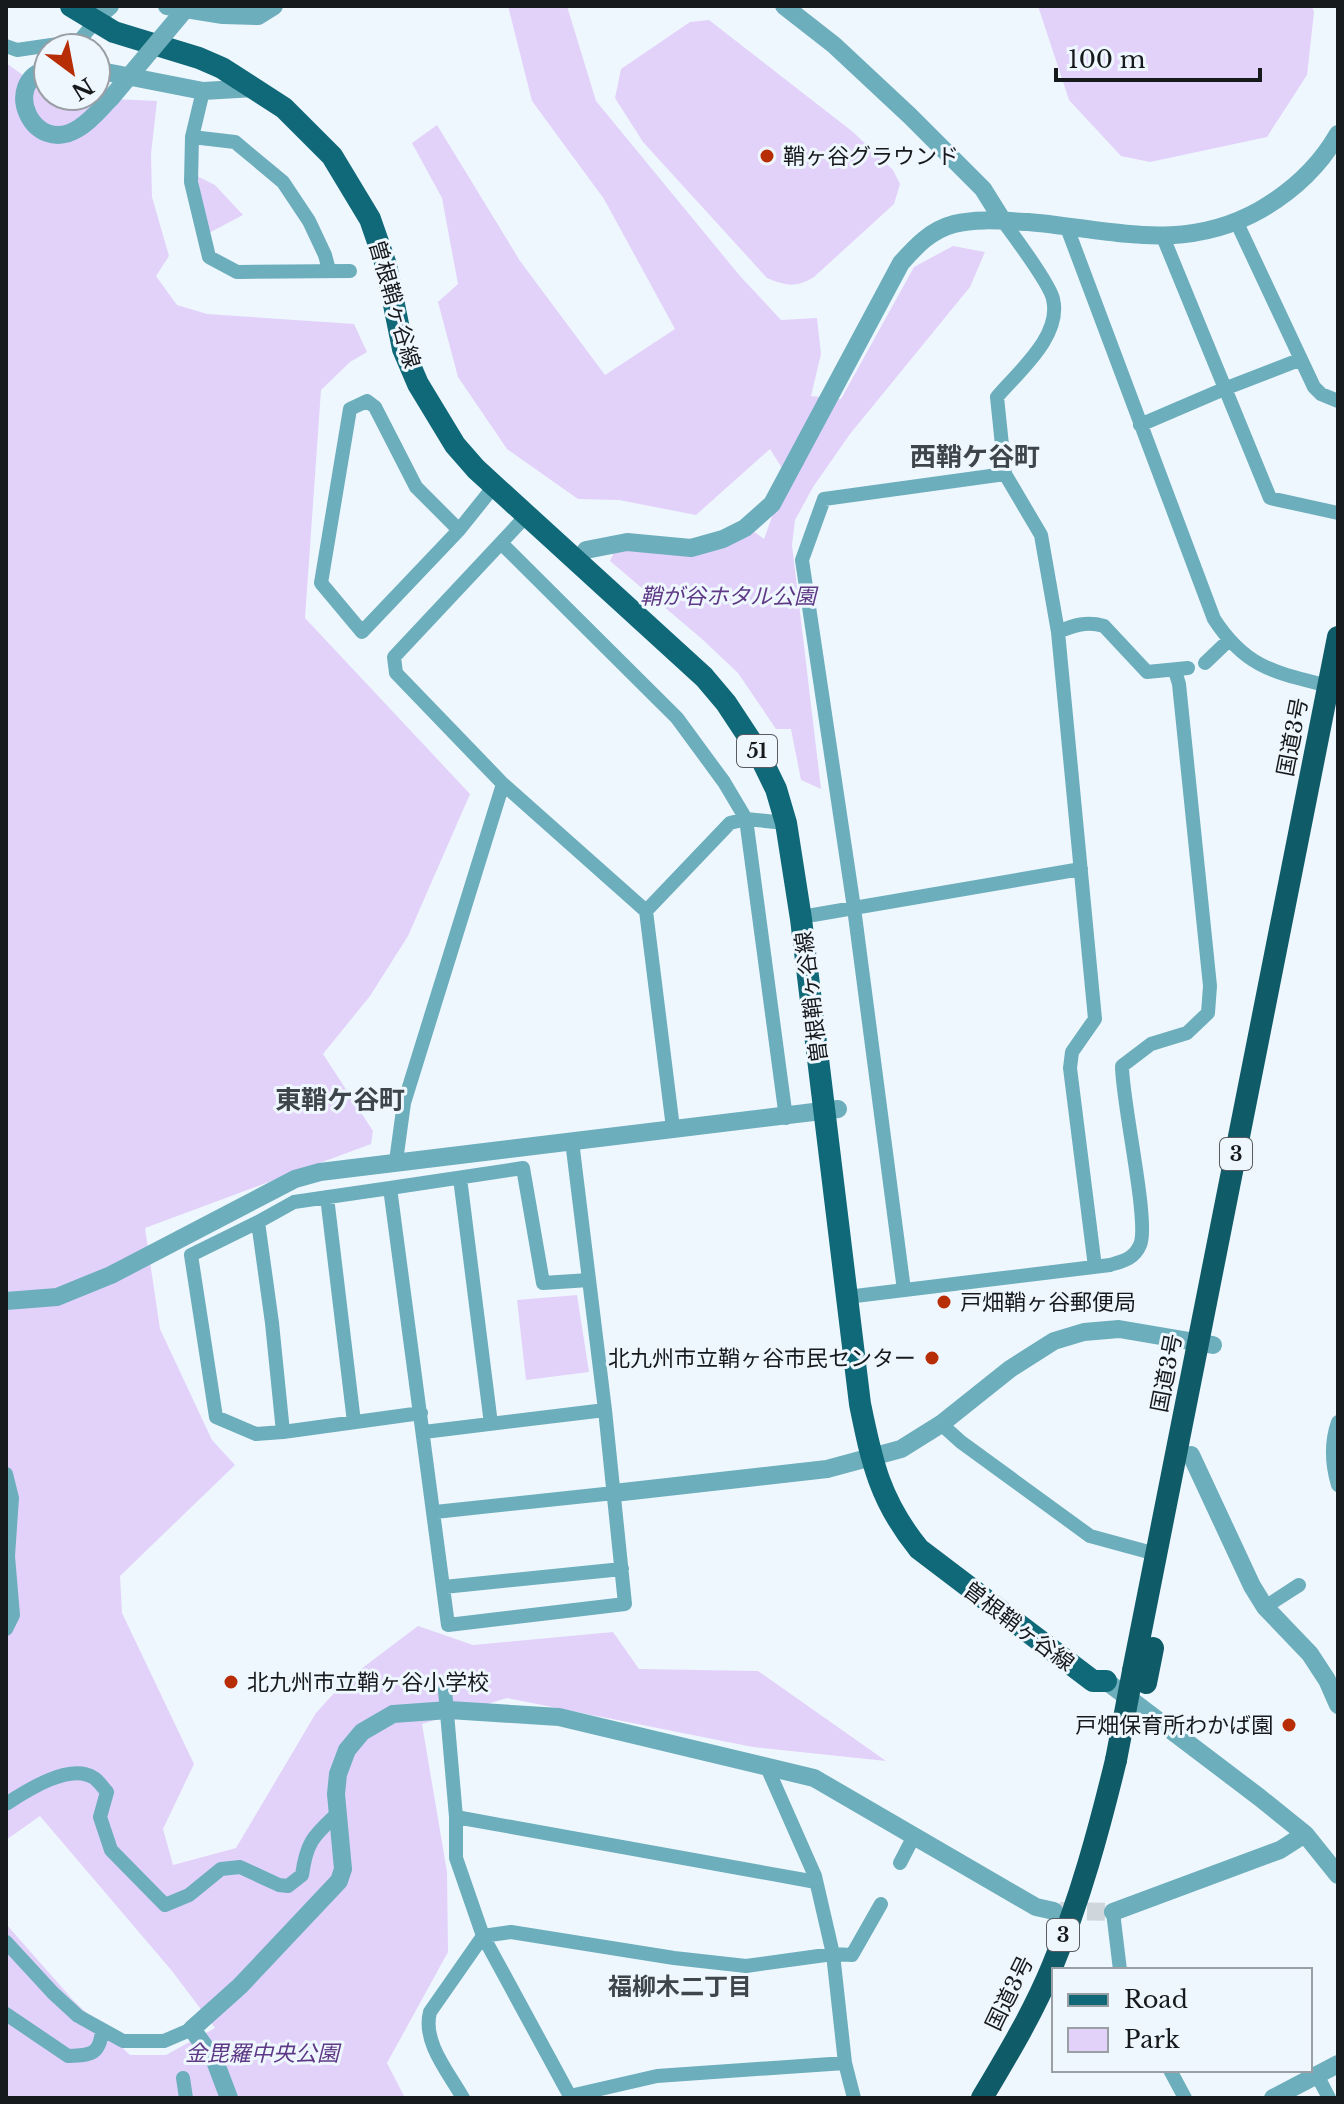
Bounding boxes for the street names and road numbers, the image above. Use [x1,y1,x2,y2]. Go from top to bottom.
street label: 曽根鞘ヶ谷線 [363,237,426,371]
street label: 国道3号 [1272,695,1313,779]
road number: 51 [737,735,777,767]
street label: 曽根鞘ヶ谷線 [790,930,833,1064]
road number: 3 [1220,1138,1252,1170]
street label: 国道3号 [1146,1331,1187,1415]
street label: 曽根鞘ヶ谷線 [958,1576,1080,1677]
road number: 3 [1047,1919,1079,1951]
street label: 国道3号 [980,1952,1039,2035]

